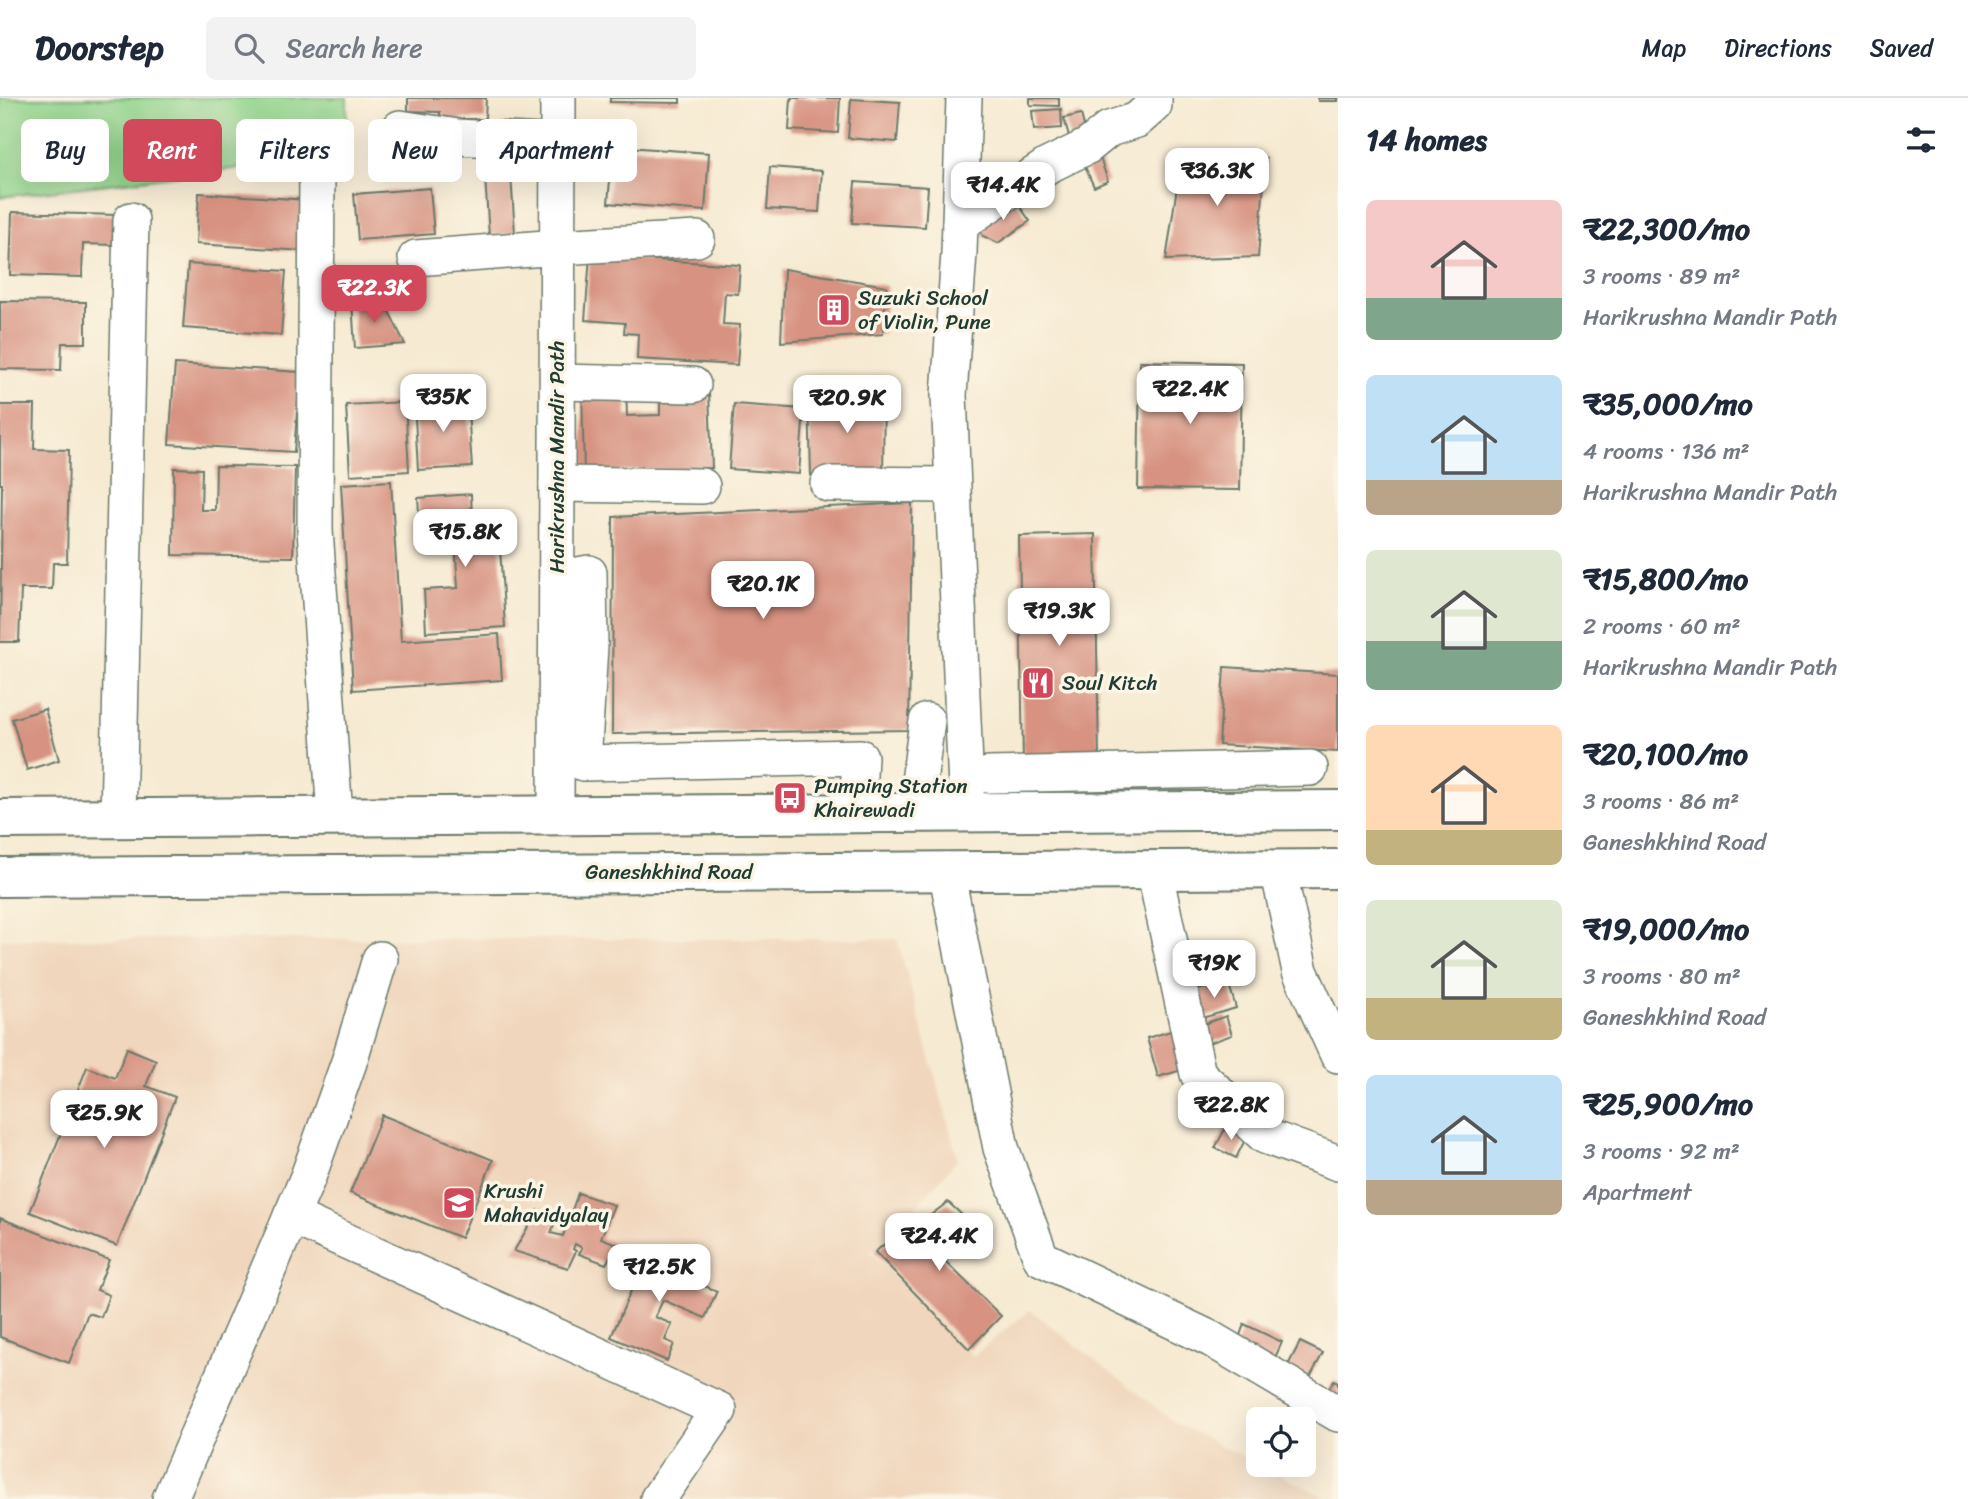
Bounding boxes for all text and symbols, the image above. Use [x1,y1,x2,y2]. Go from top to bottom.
search box [206,17,696,80]
text: Doorstep [35,19,164,77]
text: Search here [286,25,423,71]
text: Map [1642,27,1686,69]
text: Directions [1724,27,1832,69]
text: Saved [1870,27,1933,69]
icon: search [230,29,268,67]
text: 14 homes [1366,113,1487,167]
chip: Buy [21,119,109,182]
chip: Rent [123,119,222,182]
chip: Filters [236,119,354,182]
chip: New [368,119,462,182]
chip: Apartment [476,119,637,182]
icon: filters [1902,121,1940,159]
pin: ₹36.3K [1160,148,1274,208]
text: ₹36.3K [1181,150,1253,191]
pin: ₹14.4K [946,162,1060,222]
text: ₹14.4K [967,164,1039,205]
text: ₹22,300/mo [1583,202,1750,256]
icon: home [1422,228,1506,312]
text: 3 rooms · 89 m² [1583,256,1740,297]
pin: ₹22.3K [317,266,431,325]
text: ₹22.3K [338,267,410,308]
place label: Suzuki School of Violin, Pune [858,279,991,341]
building icon: Suzuki School of Violin, Pune [815,291,853,329]
text: Harikrushna Mandir Path [1583,297,1837,338]
street label: Harikrushna Mandir Path [538,341,576,573]
pin: ₹22.4K [1133,366,1247,426]
text: ₹22.4K [1153,368,1227,409]
pin: ₹35K [402,374,484,434]
text: ₹35K [416,376,470,417]
pin: ₹20.9K [790,376,904,435]
text: ₹20.9K [809,377,885,418]
text: ₹35,000/mo [1583,377,1753,431]
icon: home [1422,403,1506,487]
text: 4 rooms · 136 m² [1583,431,1750,472]
text: Harikrushna Mandir Path [1583,472,1837,513]
pin: ₹15.8K [408,510,522,569]
text: ₹15.8K [429,511,501,552]
text: ₹15,800/mo [1583,552,1748,606]
pin: ₹20.1K [706,561,820,621]
text: ₹20.1K [727,563,799,604]
icon: home [1422,578,1506,662]
pin: ₹19.3K [1002,588,1116,648]
text: ₹19.3K [1024,590,1094,631]
text: 2 rooms · 60 m² [1583,606,1741,647]
text: Harikrushna Mandir Path [1583,647,1837,688]
restaurant icon: Soul Kitch [1019,664,1057,702]
place label: Soul Kitch [1062,664,1158,702]
text: ₹20,100/mo [1583,727,1748,781]
icon: home [1422,753,1506,837]
place label: Pumping Station Khairewadi [814,767,968,829]
bus stop icon: Pumping Station Khairewadi [771,779,809,817]
text: 3 rooms · 86 m² [1583,781,1739,822]
text: Ganeshkhind Road [1583,822,1766,863]
street label: Ganeshkhind Road [585,853,755,891]
text: ₹19,000/mo [1583,902,1749,956]
icon: home [1422,928,1506,1012]
pin: ₹19K [1173,940,1255,1000]
text: ₹19K [1189,942,1239,983]
text: 3 rooms · 80 m² [1583,956,1741,997]
text: Ganeshkhind Road [1583,997,1766,1038]
text: ₹25,900/mo [1583,1077,1753,1131]
pin: ₹22.8K [1174,1082,1288,1142]
text: ₹22.8K [1194,1084,1268,1125]
pin: ₹25.9K [47,1090,161,1150]
text: ₹25.9K [66,1092,142,1133]
icon: home [1422,1103,1506,1187]
text: 3 rooms · 92 m² [1583,1131,1740,1172]
place label: Krushi Mahavidyalay [484,1172,609,1234]
text: Apartment [1583,1172,1692,1213]
school or university icon: Krushi Mahavidyalay [440,1184,478,1222]
pin: ₹24.4K [882,1214,996,1273]
text: ₹24.4K [901,1215,977,1256]
pin: ₹12.5K [602,1244,716,1304]
text: ₹12.5K [623,1246,695,1287]
map controls [1246,1407,1316,1477]
button: locate [1246,1407,1316,1477]

